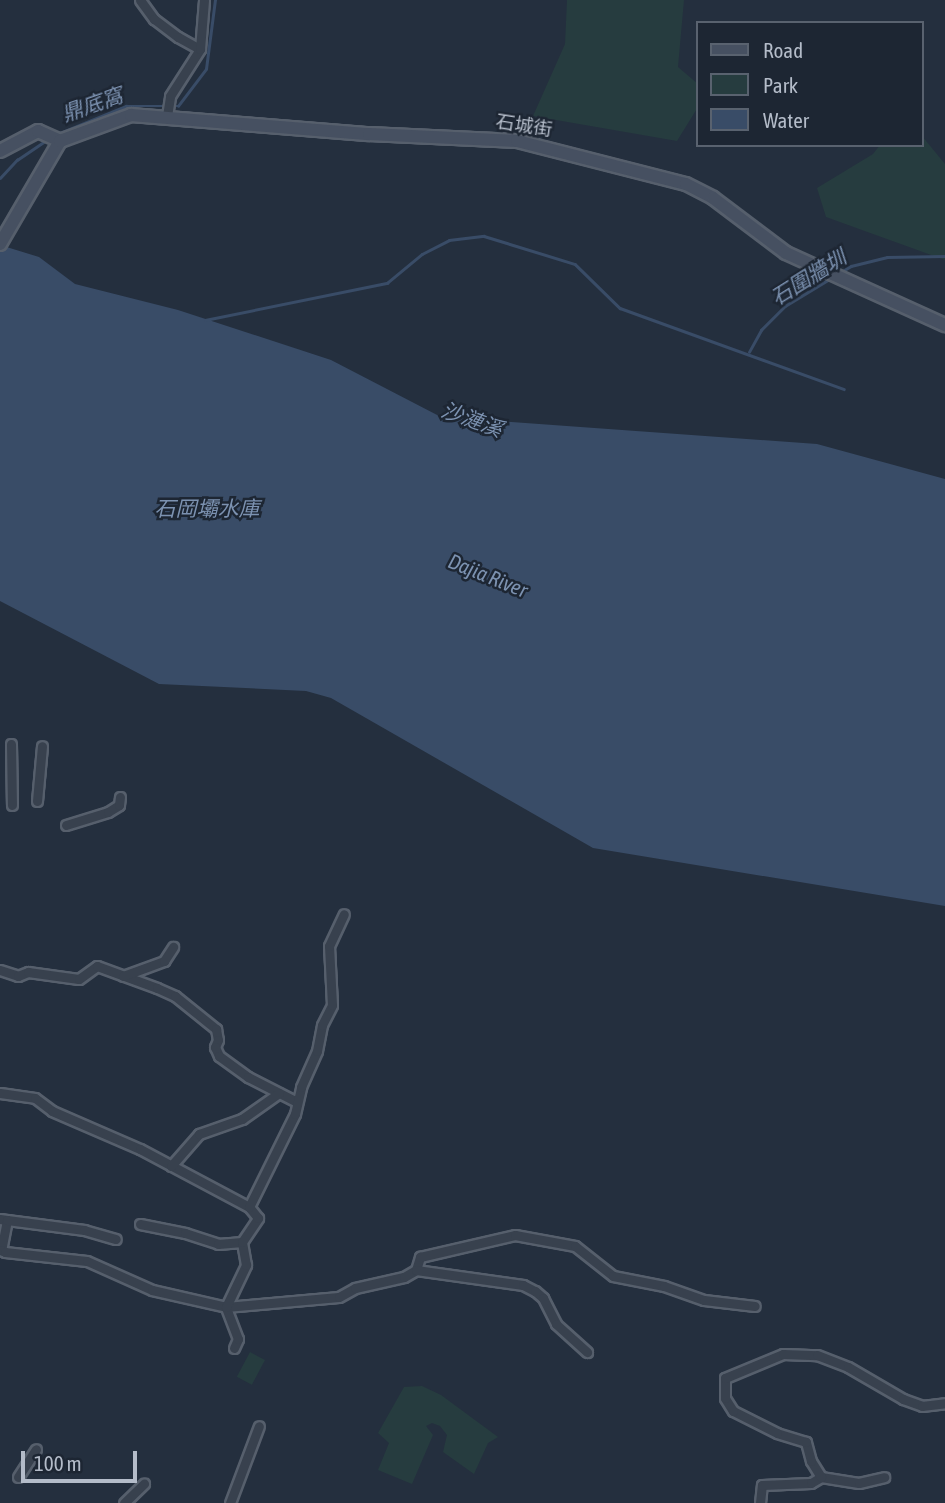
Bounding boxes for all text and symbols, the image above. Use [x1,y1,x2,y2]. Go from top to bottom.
legend [696,21,924,147]
text: Road [763,38,803,62]
text: Park [763,73,798,97]
water label: 鼎底窩 [58,82,126,126]
text: Water [763,108,809,132]
street label: 石城街 [494,110,554,142]
water label: 石圍牆圳 [766,244,850,310]
water label: 沙漣溪 [438,396,506,442]
water label: 石岡壩水庫 [155,495,259,521]
water label: Dajia River [445,548,531,602]
scale bar [24,1436,140,1480]
text: 100 m [34,1451,82,1475]

